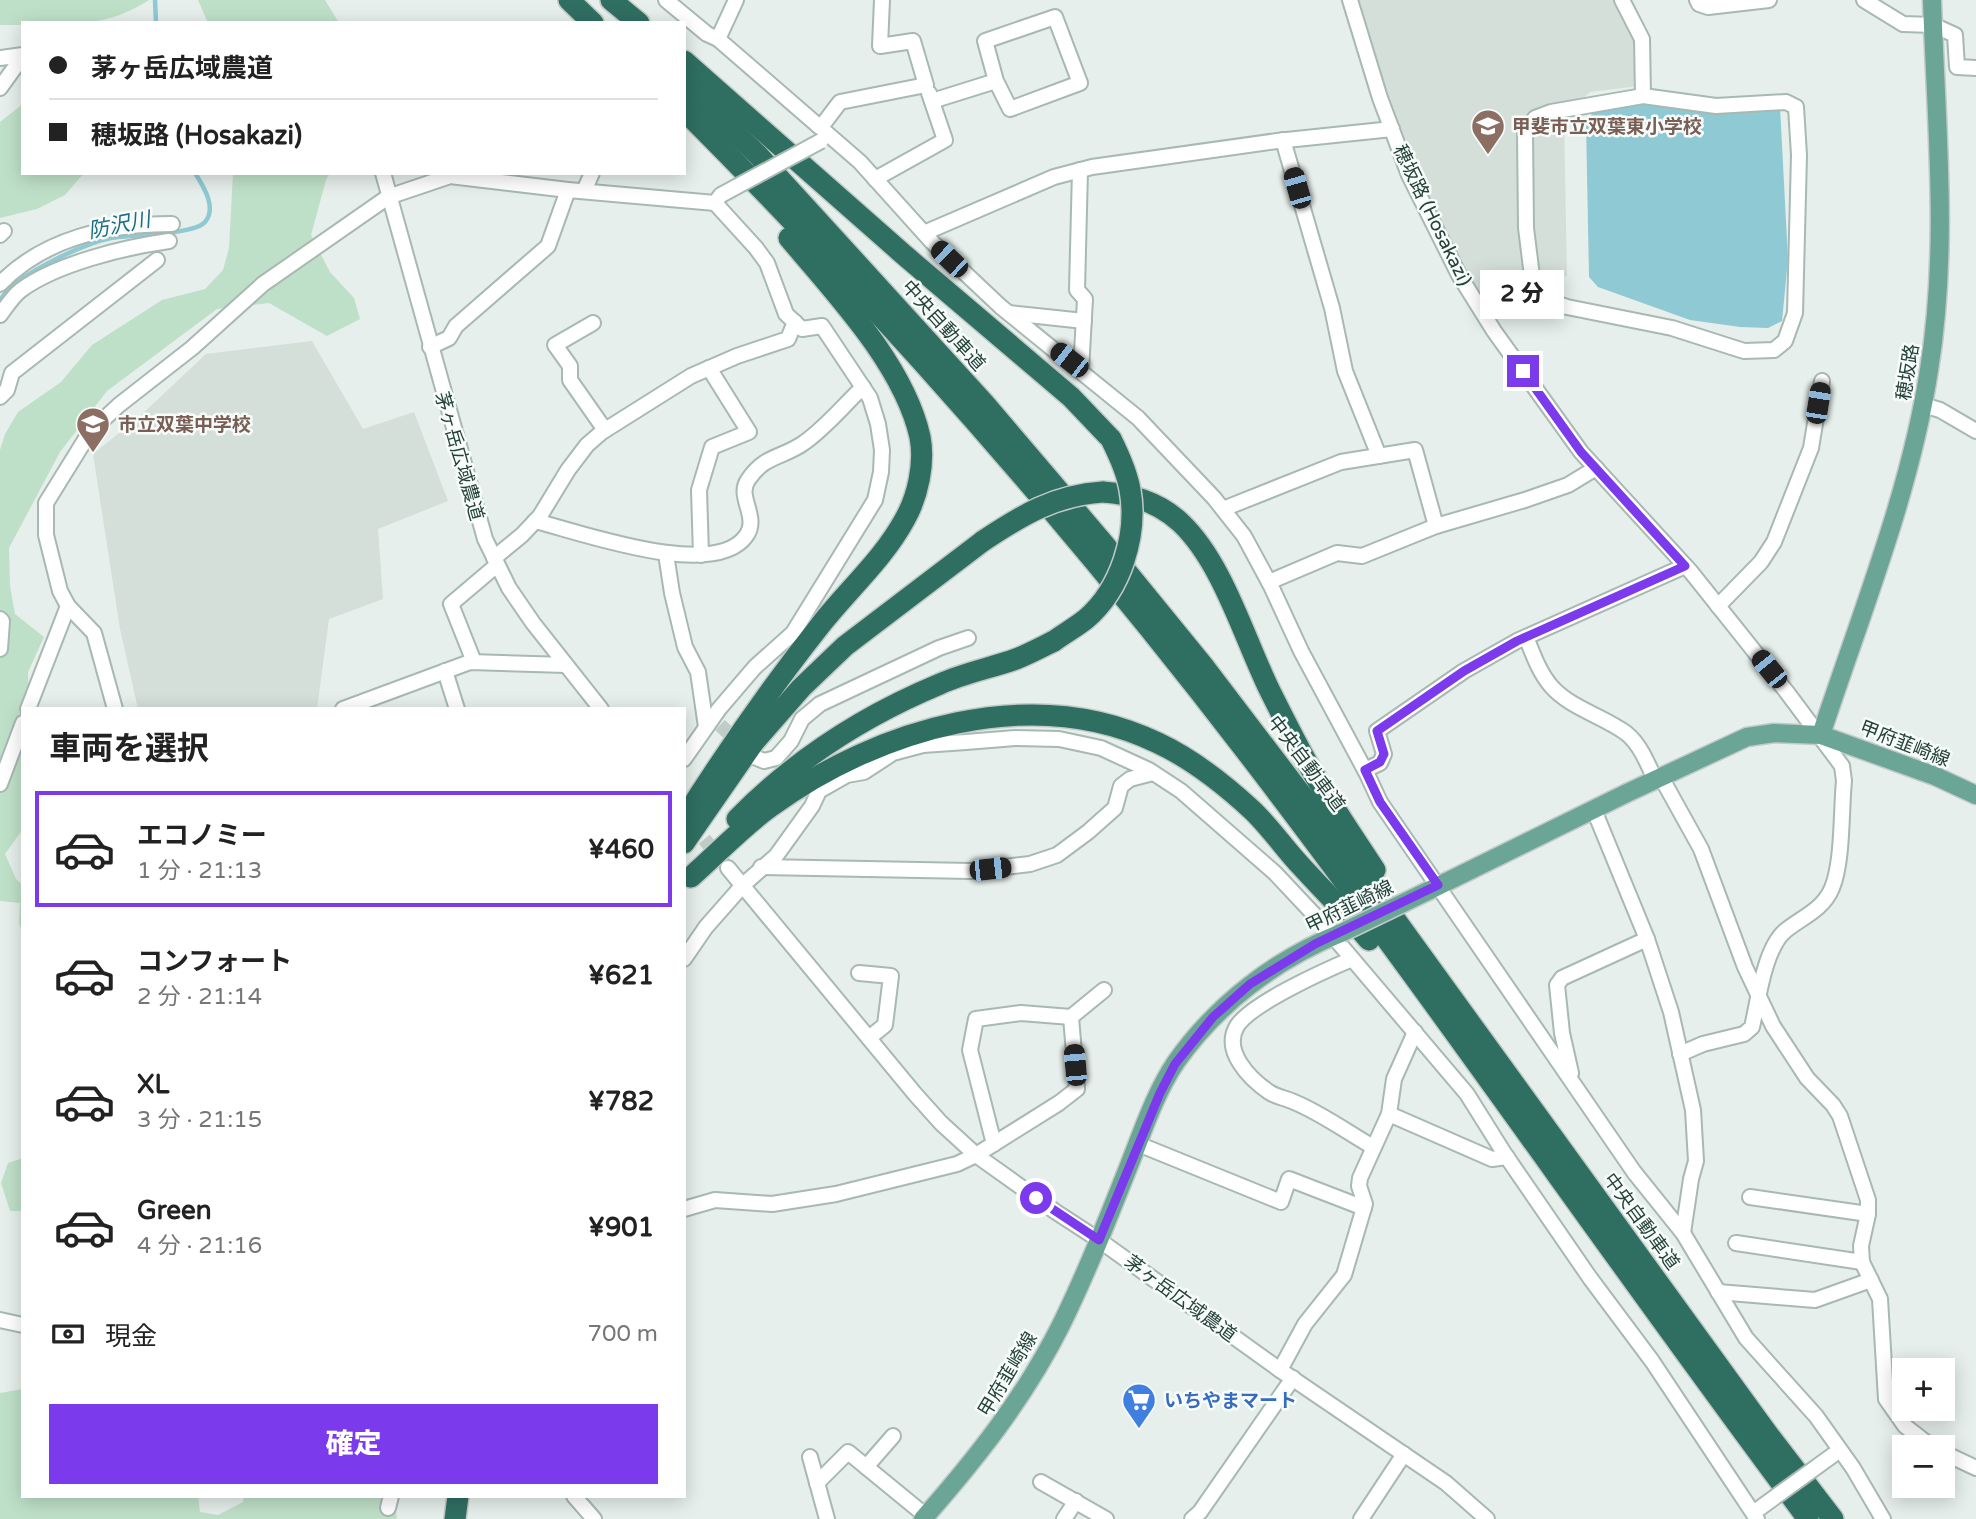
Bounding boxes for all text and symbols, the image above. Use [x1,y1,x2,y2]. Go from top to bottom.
text: 茅ヶ岳広域農道 [91,53,273,84]
school or university icon: 甲斐市立双葉東小学校 [1469,107,1507,156]
place label: 甲斐市立双葉東小学校 [1512,116,1702,138]
text: 穂坂路 (Hosakazi) [91,120,302,151]
street label: 穂坂路 (Hosakazi) [1388,141,1476,290]
car [1282,165,1313,211]
water label: 防沢川 [86,207,154,244]
car [927,237,972,281]
callout: 2 分 [1481,270,1565,318]
street label: 中央自動車道 [897,276,990,375]
text: 2 分 [1500,280,1544,308]
car [1046,339,1093,381]
street label: 穂坂路 [1893,342,1923,402]
route end [1507,355,1539,387]
car [1805,381,1832,425]
street label: 茅ヶ岳広域農道 [430,389,488,523]
school or university icon: 市立双葉中学校 [74,405,112,454]
place label: 市立双葉中学校 [118,414,251,436]
car [1748,646,1791,692]
street label: 中央自動車道 [1263,711,1349,816]
street label: 甲府韮崎線 [1856,717,1953,771]
text: 車両を選択 [49,730,209,768]
icon: car [53,818,116,881]
text: エコノミー [137,820,267,851]
text: ¥460 [588,834,654,865]
car [969,856,1012,882]
text: 1 分 · 21:13 [137,857,262,885]
street label: 甲府韮崎線 [1302,876,1397,938]
icon: car [53,944,116,1007]
text: コンフォート [137,946,292,977]
text: ¥621 [588,960,654,991]
text: 2 分 · 21:14 [137,983,262,1011]
car [1063,1043,1088,1087]
text: XL [137,1069,169,1100]
icon: car [53,1070,116,1133]
text: ¥782 [588,1086,654,1117]
text: 3 分 · 21:15 [137,1106,262,1134]
street label: 中央自動車道 [1599,1169,1684,1274]
route start [1020,1182,1052,1214]
text: Green [137,1195,212,1226]
icon: car [53,1196,116,1259]
text: ¥901 [588,1212,654,1243]
text: 4 分 · 21:16 [137,1232,262,1260]
street label: 茅ヶ岳広域農道 [1120,1251,1241,1347]
icon: cash [49,1315,87,1353]
text: 700 m [588,1320,658,1348]
text: 現金 [105,1321,157,1352]
street label: 甲府韮崎線 [974,1328,1042,1421]
map controls [1892,1358,1955,1498]
button: + [1892,1358,1955,1421]
supermarket icon: いちやまマート [1120,1381,1158,1430]
place label: いちやまマート [1164,1390,1297,1412]
button: 確定 [49,1404,658,1484]
button: − [1892,1435,1955,1498]

